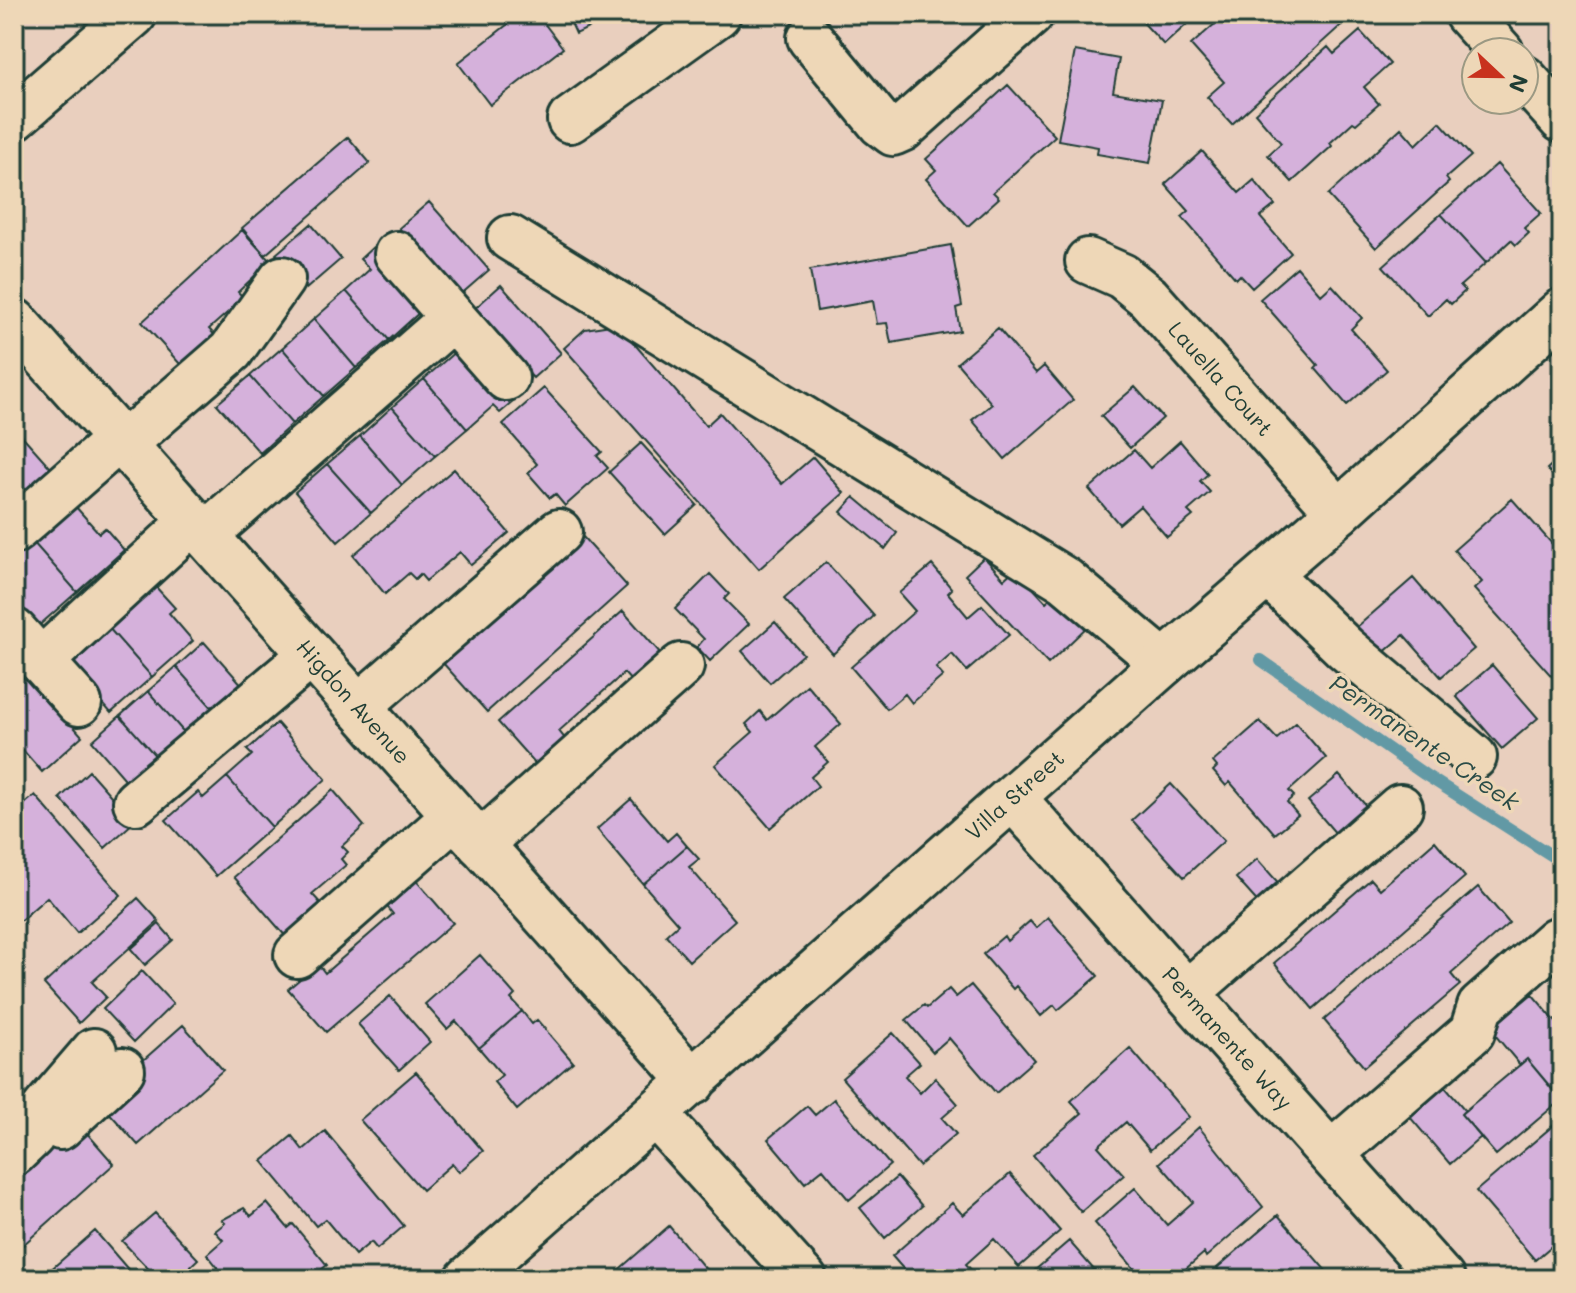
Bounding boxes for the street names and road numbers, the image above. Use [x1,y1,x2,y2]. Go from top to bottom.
street label: Lauella Court [1162,315,1280,442]
street label: Higdon Avenue [291,633,417,770]
street label: Villa Street [959,743,1070,846]
street label: Permanente Way [1156,960,1299,1116]

